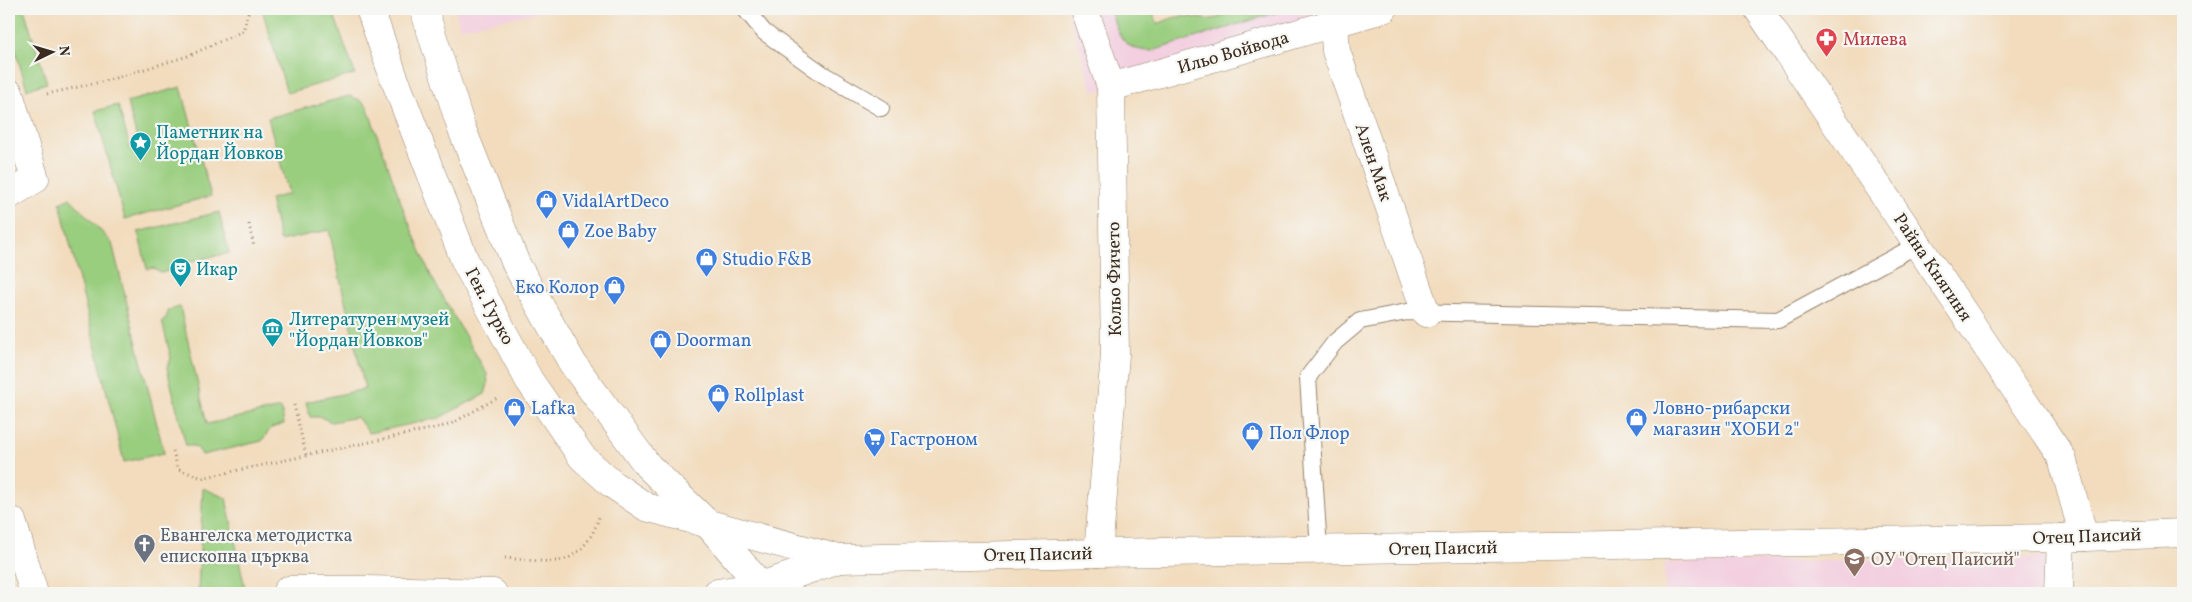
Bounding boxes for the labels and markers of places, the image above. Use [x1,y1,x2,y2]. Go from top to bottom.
pharmacy icon: Милева [1815,27,1839,58]
place label: Милева [1843,28,1907,53]
place label: Паметник на Йордан Йовков [156,121,283,167]
place icon: Паметник на Йордан Йовков [128,130,152,161]
shop icon: VidalArtDeco [534,189,558,220]
place label: VidalArtDeco [562,190,669,215]
shop icon: Zoe Baby [556,219,580,250]
place label: Zoe Baby [584,220,657,245]
shop icon: Studio F&B [694,247,718,278]
place label: Studio F&B [722,248,812,273]
theatre icon: Икар [168,257,192,288]
place label: Икар [196,258,238,283]
shop icon: Eко Колор [603,275,627,306]
place label: Eко Колор [515,276,599,301]
place label: Литературен музей "Йордан Йовков" [289,308,449,354]
museum icon: Литературен музей "Йордан Йовков" [261,317,285,348]
shop icon: Doorman [648,328,672,359]
place label: Doorman [676,329,752,354]
shop icon: Rollplast [706,383,730,414]
place label: Rollplast [734,384,805,409]
shop icon: Lafka [503,396,527,427]
place label: Lafka [531,397,576,422]
place label: Ловно-рибарски магазин "ХОБИ 2" [1653,397,1800,443]
shop icon: Ловно-рибарски магазин "ХОБИ 2" [1625,406,1649,437]
shop icon: Пол Флор [1241,421,1265,452]
place label: Пол Флор [1269,422,1350,447]
supermarket icon: Гастроном [862,427,886,458]
place label: Гастроном [890,428,978,453]
place label: Евангелска методистка епископна църква [160,524,352,570]
church icon: Евангелска методистка епископна църква [132,533,156,564]
school or university icon: ОУ "Отец Паисий" [1843,547,1867,578]
place label: ОУ "Отец Паисий" [1871,548,2020,573]

